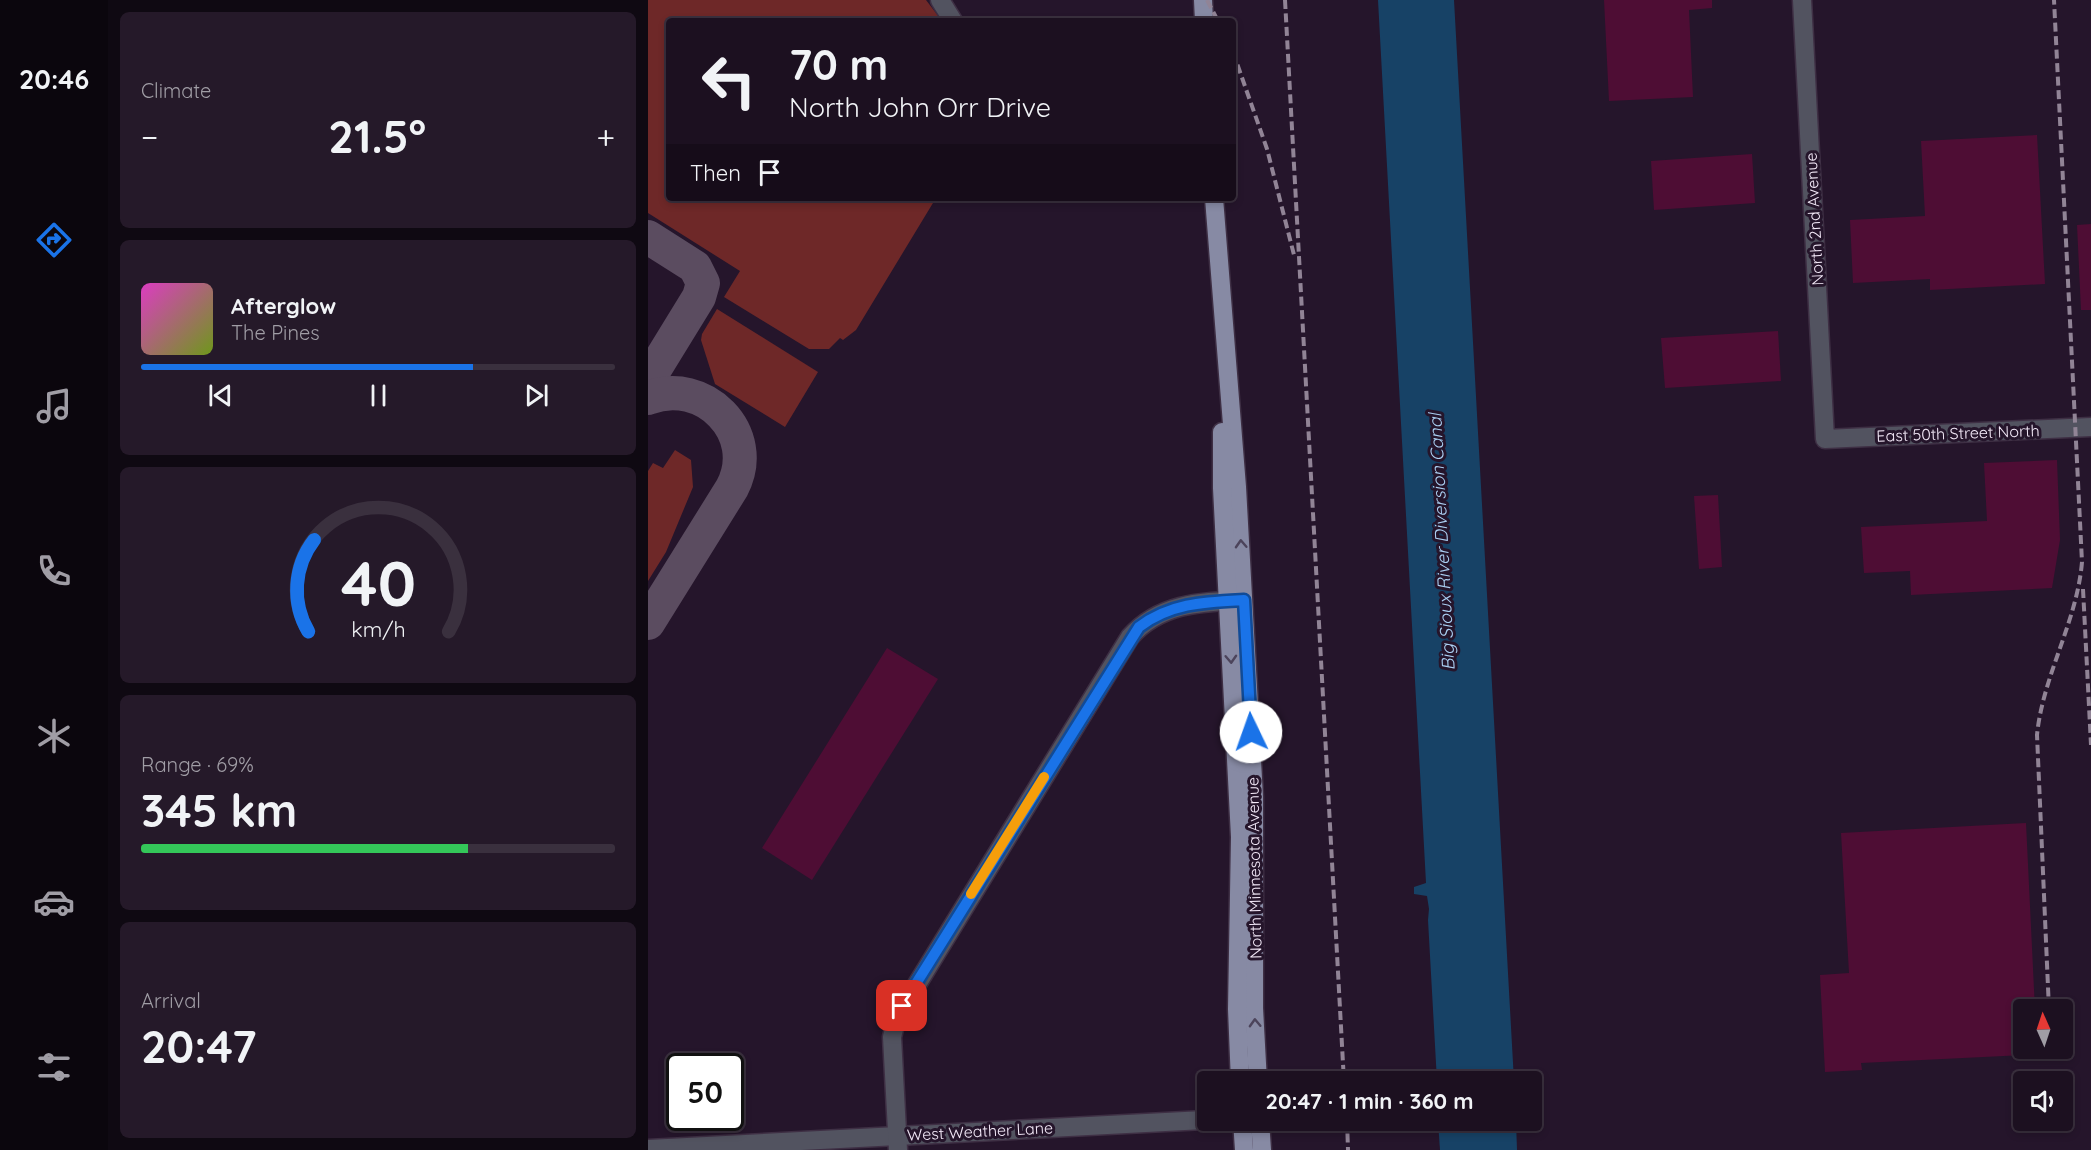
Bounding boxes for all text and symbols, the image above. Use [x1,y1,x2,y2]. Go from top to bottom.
text: 70 m [789,38,888,91]
icon: left [690,42,768,120]
text: 20:46 [19,62,89,96]
text: Climate [141,78,211,103]
text: North John Orr Drive [789,90,1051,124]
text: 21.5° [328,108,426,164]
text: − [141,116,158,157]
text: + [596,116,615,157]
street label: North 2nd Avenue [1801,152,1827,286]
icon: arrive [753,156,786,189]
text: Then [690,159,741,187]
icon: directions [33,219,75,261]
text: Afterglow [231,292,336,320]
text: The Pines [231,320,320,345]
icon: previous [204,379,237,412]
icon: pause [362,379,395,412]
icon: next [520,379,553,412]
icon: music [33,385,75,427]
water label: Big Sioux River Diversion Canal [1423,411,1460,671]
street label: East 50th Street North [1876,420,2040,446]
one-way arrow [1234,539,1247,548]
text: 40 [340,544,415,622]
icon: phone [33,550,75,592]
text: km/h [351,616,405,642]
one-way arrow [1225,655,1238,664]
position arrow [1219,700,1283,764]
icon: climate [33,715,75,757]
text: Range · 69% [141,752,254,777]
street label: North Minnesota Avenue [1242,777,1266,959]
text: 345 km [141,782,297,838]
icon: car [33,881,75,923]
pin [876,980,927,1031]
text: Arrival [141,988,201,1013]
icon: arrive [885,989,918,1022]
north arrow [2013,999,2073,1059]
map controls [2013,999,2073,1131]
text: 20:47 [141,1018,256,1074]
one-way arrow [1248,1019,1261,1028]
icon: filters [33,1046,75,1088]
speed limit sign: 50 [666,1053,744,1131]
button: sound [2013,1071,2073,1131]
text: 20:47 · 1 min · 360 m [1265,1087,1474,1115]
street label: West Weather Lane [906,1117,1054,1145]

